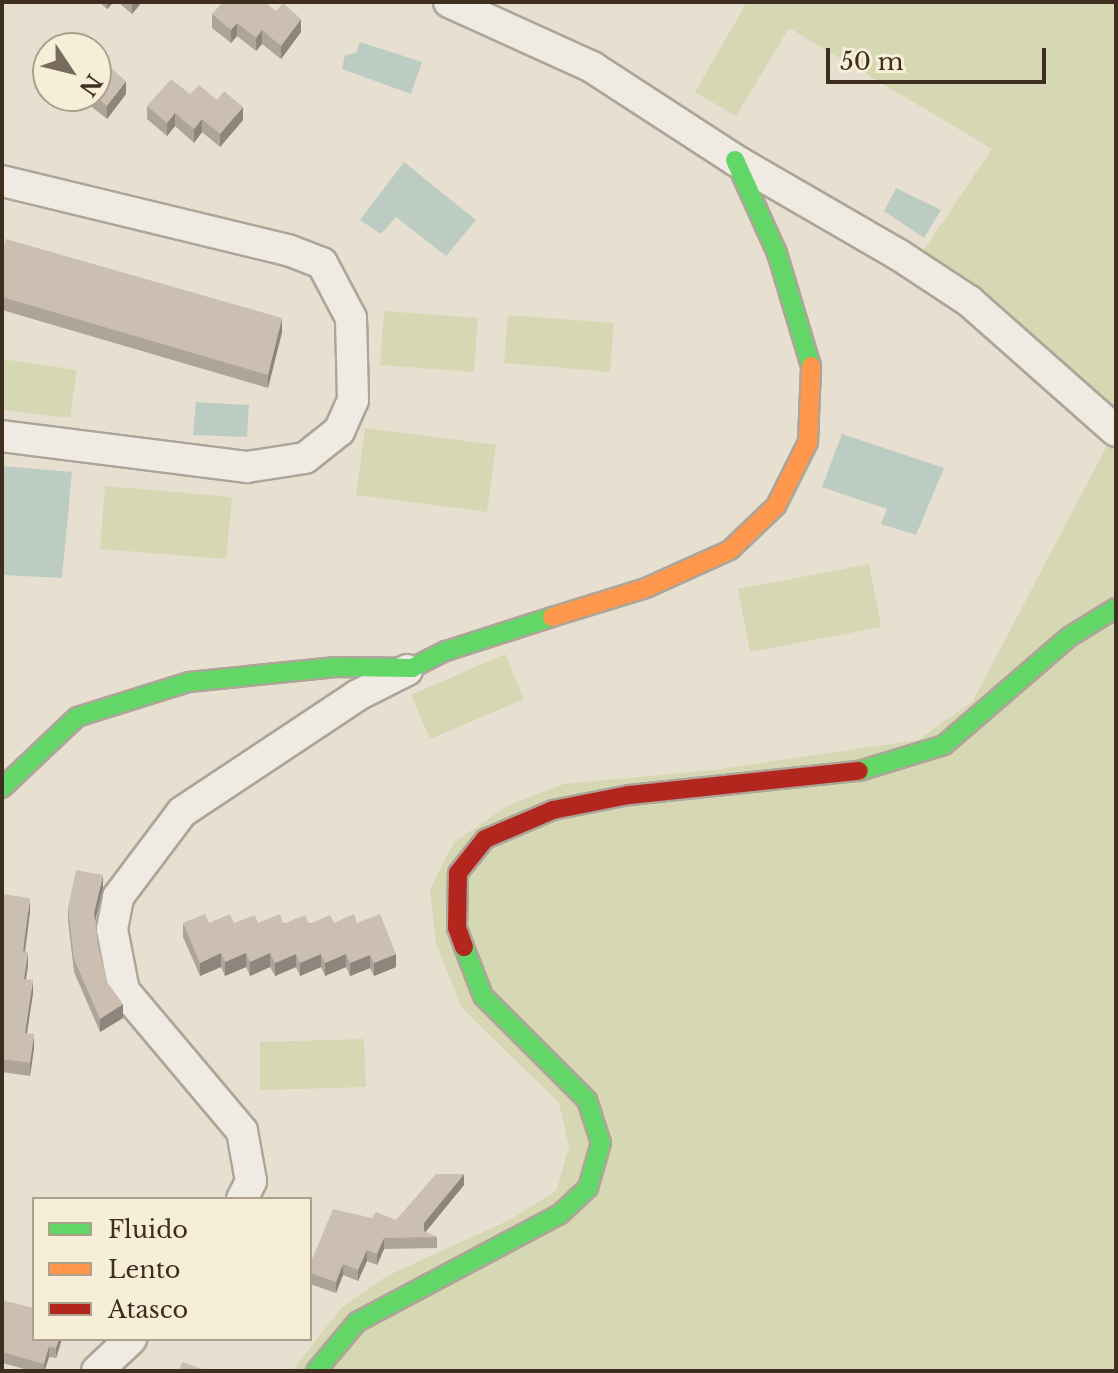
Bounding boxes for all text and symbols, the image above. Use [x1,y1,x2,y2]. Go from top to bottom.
north arrow [32,32,112,112]
scale bar [830,32,1050,82]
text: 50 m [840,47,903,76]
text: N [73,69,107,101]
legend [32,1197,312,1341]
text: Fluido [108,1215,188,1244]
text: Lento [108,1255,181,1284]
text: Atasco [108,1295,188,1324]

